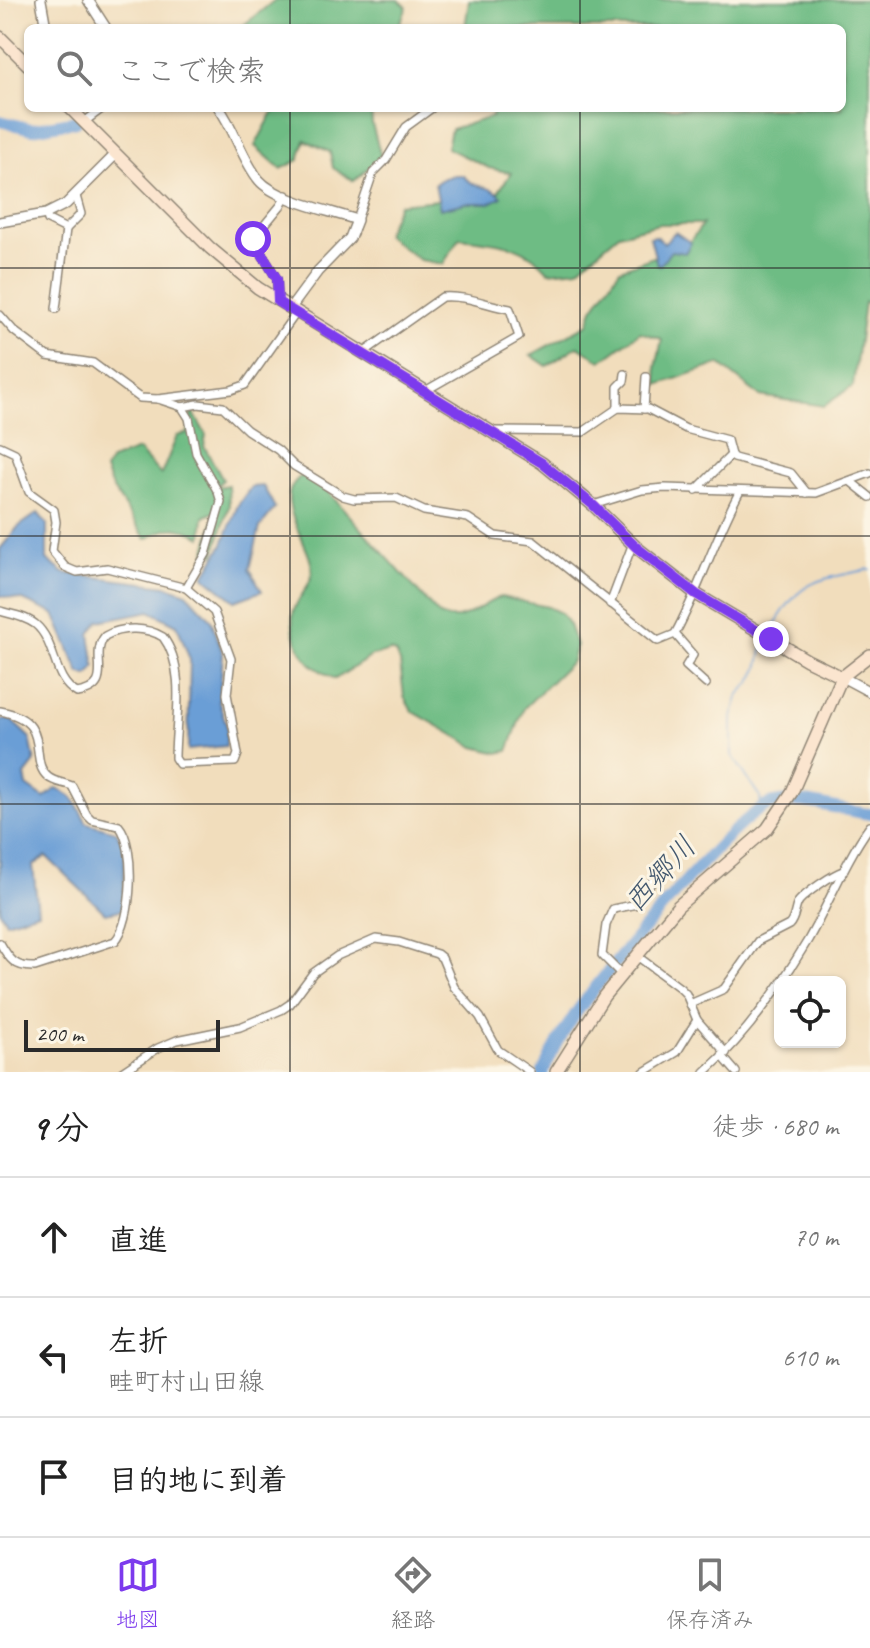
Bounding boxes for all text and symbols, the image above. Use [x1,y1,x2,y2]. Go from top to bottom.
search box [24,24,846,112]
icon: search [52,46,96,90]
text: ここで検索 [116,52,266,90]
route start [235,221,271,257]
route end [753,621,789,657]
water label: 西郷川 [616,828,704,920]
map controls [774,976,846,1048]
button: locate [774,976,846,1048]
scale bar [24,1016,220,1052]
text: 200 m [36,1020,83,1048]
text: 9 分 [32,1106,89,1149]
text: 徒歩 · 680 m [713,1110,838,1143]
icon: ahead [32,1215,76,1259]
text: 直進 [108,1221,168,1259]
text: 70 m [794,1221,838,1254]
text: 左折 [108,1322,168,1360]
icon: left [32,1335,76,1379]
text: 610 m [782,1341,838,1374]
text: 畦町村山田線 [108,1365,264,1398]
icon: arrive [32,1455,76,1499]
text: 目的地に到着 [108,1461,288,1499]
tab: 地図 [116,1553,160,1634]
tab: 経路 [391,1553,435,1634]
tab: 保存済み [666,1553,754,1634]

